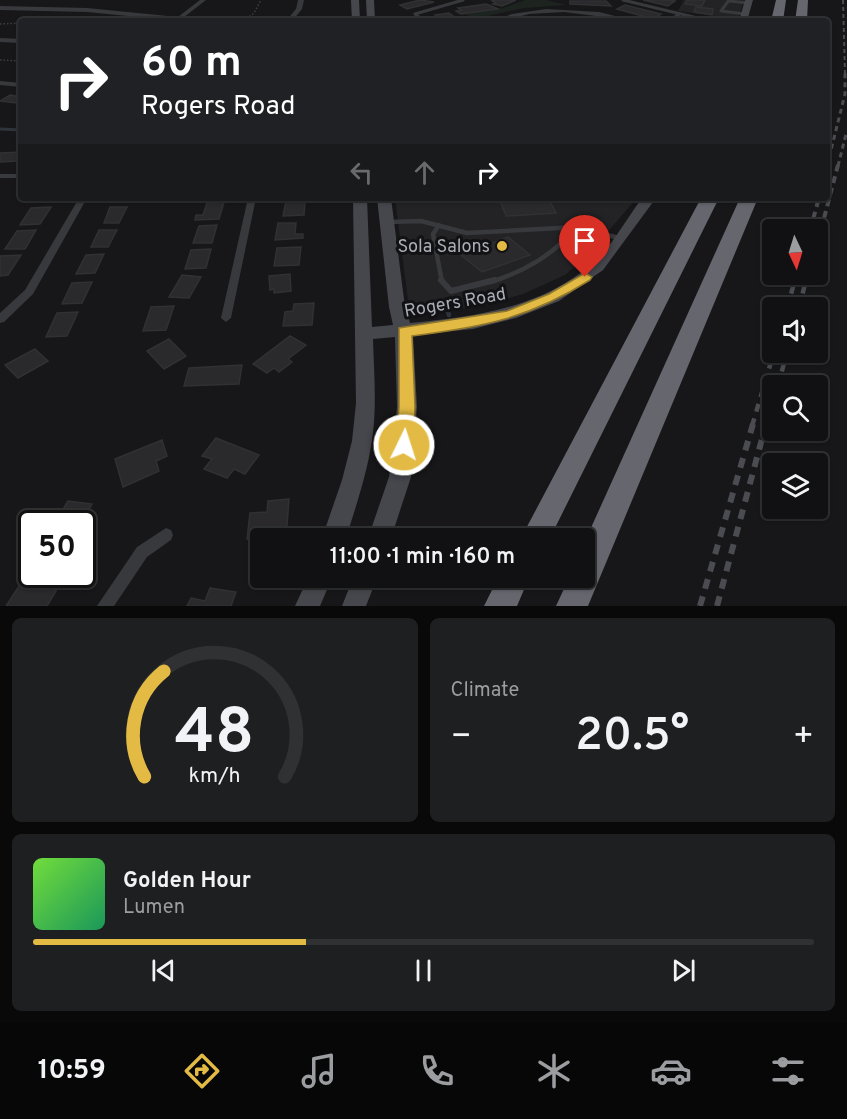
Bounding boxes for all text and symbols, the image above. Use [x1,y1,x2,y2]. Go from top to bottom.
text: 60 m [141,38,242,91]
icon: right [42,42,120,120]
text: Rogers Road [141,90,295,124]
icon: left [345,156,378,189]
icon: ahead [408,156,441,189]
icon: right [471,156,504,189]
pin [559,215,610,277]
north arrow [762,219,828,285]
map controls [762,219,828,519]
icon: arrive [568,224,601,257]
place label: Sola Salons [398,236,490,259]
marker: Sola Salons [495,239,509,253]
street label: Rogers Road [403,283,508,324]
button: sound [762,297,828,363]
button: search [762,375,828,441]
position arrow [372,413,436,477]
button: layers [762,453,828,519]
speed limit sign: 50 [18,510,96,588]
text: 11:00 · 1 min · 160 m [330,544,515,571]
text: Climate [451,678,519,704]
text: 48 [175,696,254,775]
text: 20.5° [575,709,689,766]
text: − [451,717,472,759]
text: + [793,717,814,759]
text: km/h [189,763,241,790]
text: Golden Hour [123,868,251,895]
text: Lumen [123,895,185,921]
icon: previous [147,954,180,987]
icon: pause [407,954,440,987]
icon: next [667,954,700,987]
icon: directions [181,1050,223,1092]
icon: music [298,1050,340,1092]
icon: phone [416,1050,458,1092]
icon: climate [533,1050,575,1092]
icon: car [650,1050,692,1092]
icon: filters [767,1050,809,1092]
text: 10:59 [38,1054,106,1088]

